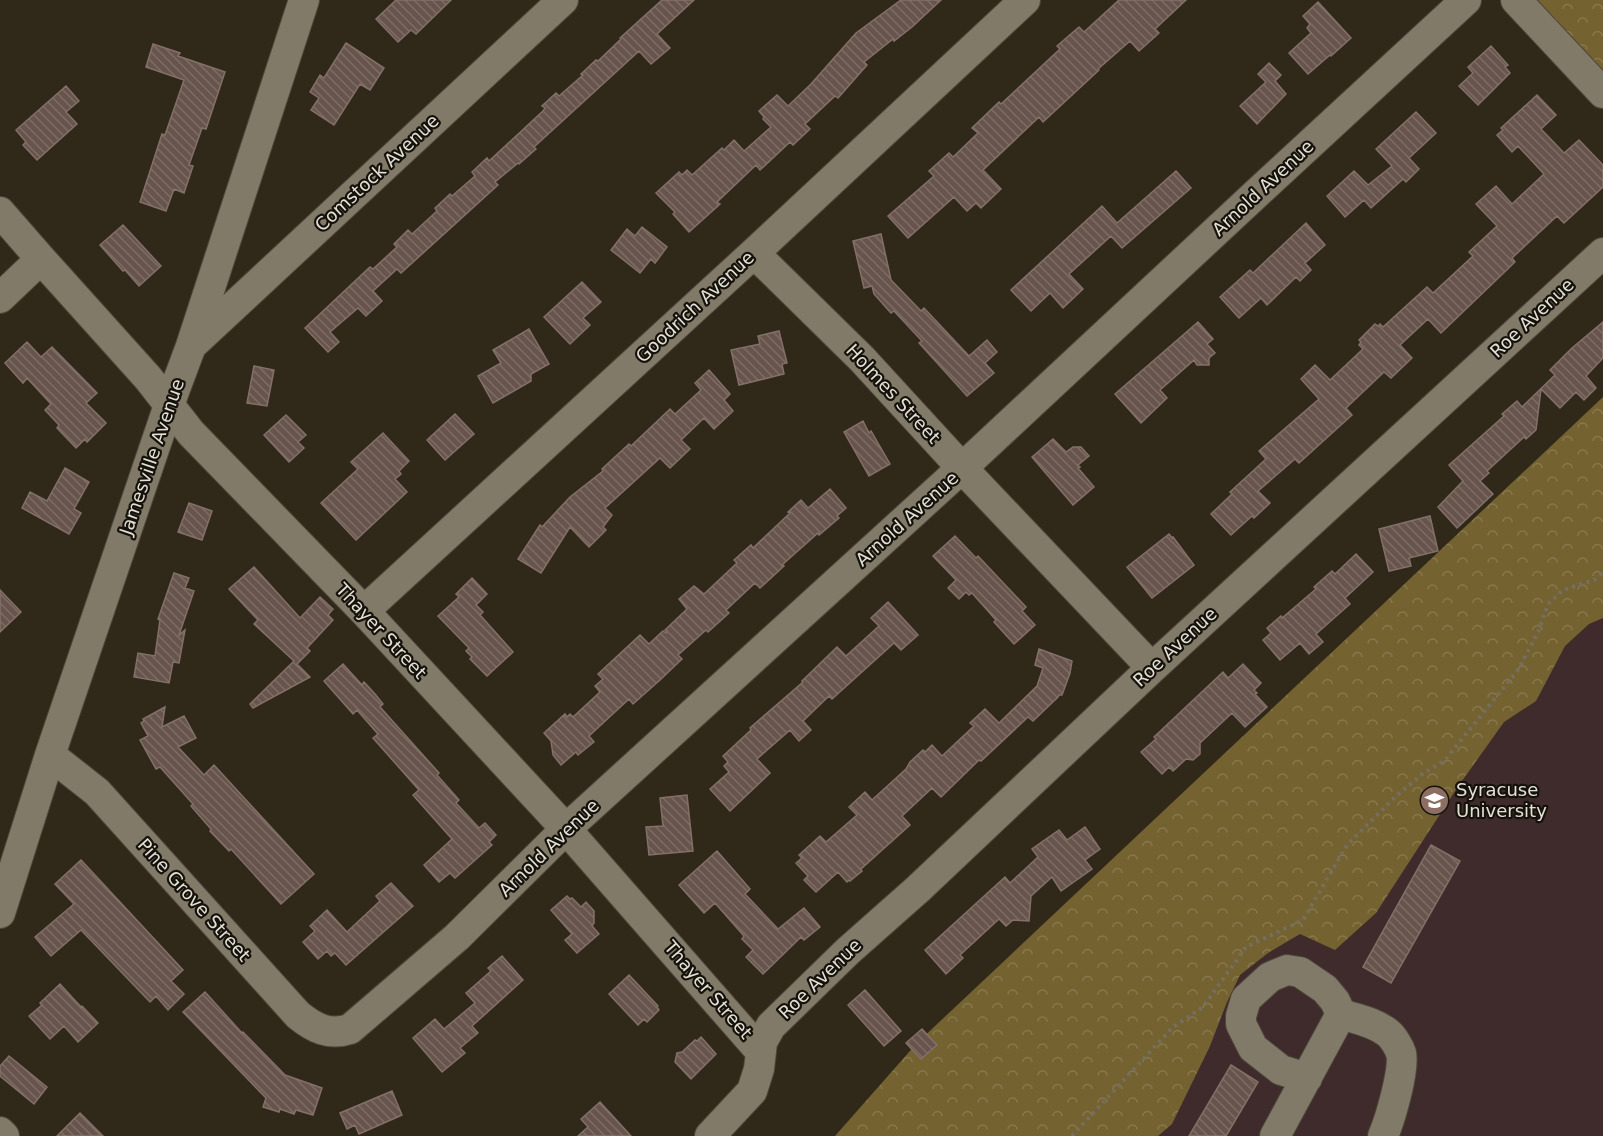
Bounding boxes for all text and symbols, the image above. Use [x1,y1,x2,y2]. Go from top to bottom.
street label: Comstock Avenue [310,110,443,235]
street label: Arnold Avenue [1208,135,1318,240]
street label: Goodrich Avenue [631,247,758,367]
street label: Roe Avenue [1486,274,1578,362]
street label: Holmes Street [842,340,945,448]
street label: Jamesville Avenue [115,376,188,539]
street label: Arnold Avenue [851,467,962,570]
street label: Thayer Street [331,578,431,683]
street label: Roe Avenue [1129,603,1221,691]
place label: Syracuse University [1456,779,1547,821]
school or university icon: Syracuse University [1419,784,1451,816]
street label: Arnold Avenue [494,795,603,901]
street label: Pine Grove Street [134,834,255,965]
street label: Roe Avenue [774,934,865,1023]
street label: Thayer Street [659,936,757,1043]

